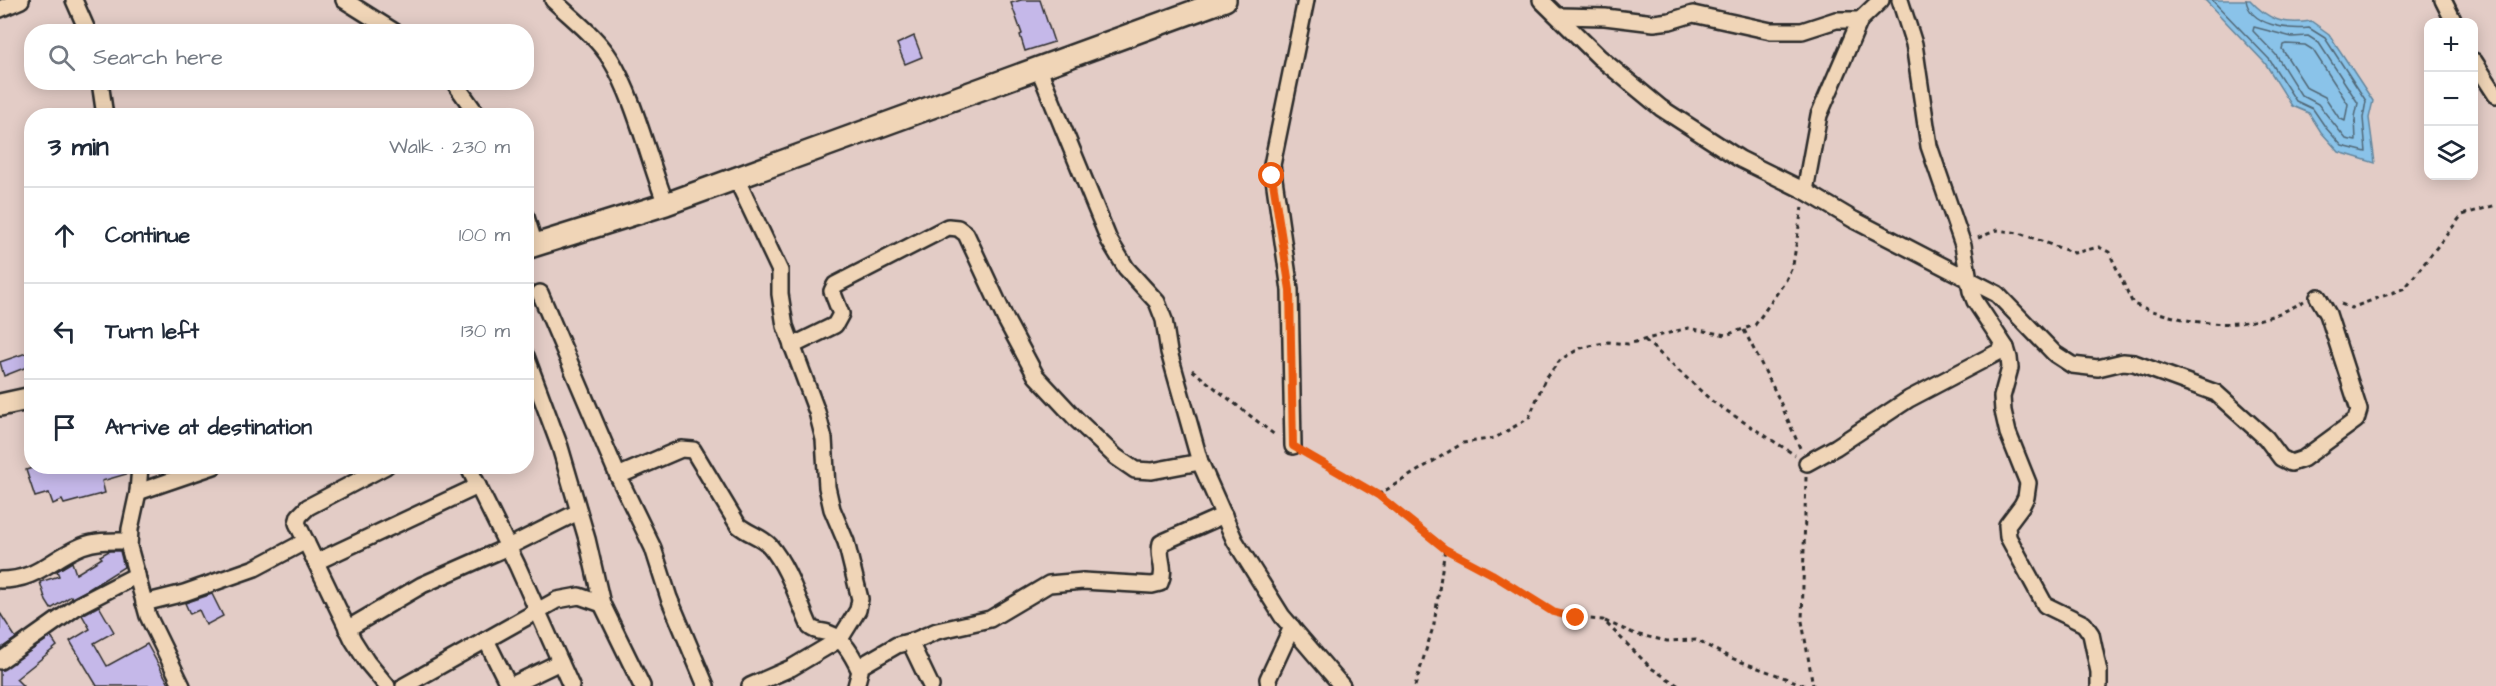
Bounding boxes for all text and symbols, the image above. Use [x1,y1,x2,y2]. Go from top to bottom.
map controls [2424,18,2478,180]
button: + [2424,18,2478,72]
search box [24,24,534,90]
icon: search [45,41,78,74]
text: Search here [93,42,223,73]
button: − [2424,72,2478,126]
button: layers [2424,126,2478,180]
text: 3 min [48,129,109,165]
text: Walk · 230 m [389,133,510,161]
route start [1258,162,1284,188]
icon: ahead [48,219,81,252]
text: Continue [105,220,190,251]
text: 100 m [459,221,510,249]
icon: left [48,315,81,348]
text: Turn left [105,316,199,347]
text: 130 m [461,317,510,345]
icon: arrive [48,411,81,444]
text: Arrive at destination [105,412,312,443]
route end [1562,604,1588,630]

